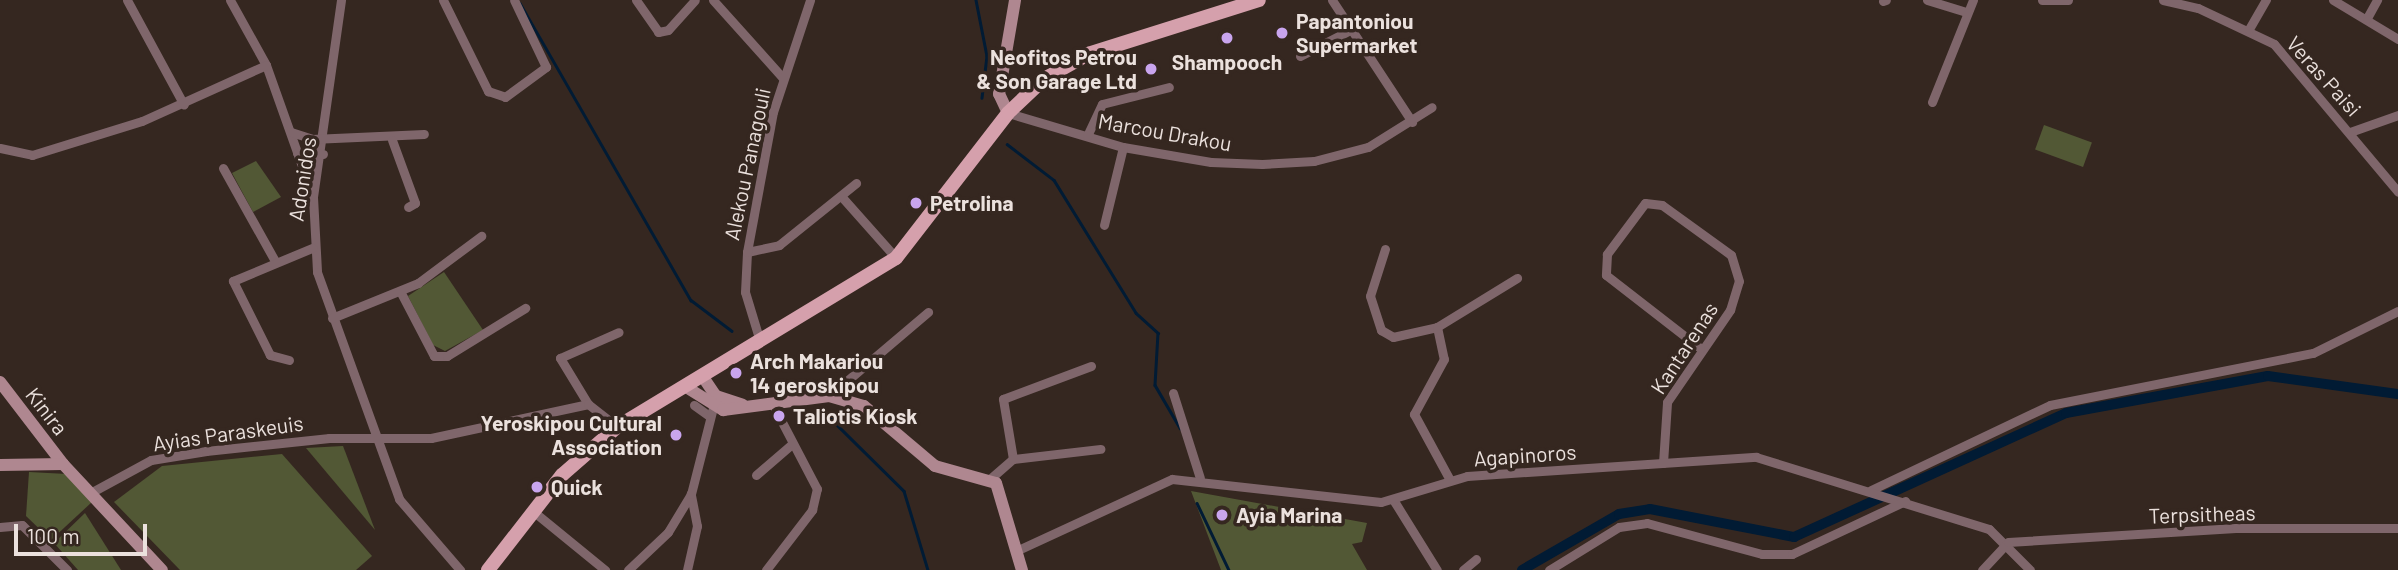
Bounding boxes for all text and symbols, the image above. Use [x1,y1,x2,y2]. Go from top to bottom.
place label: Papantoniou Supermarket [1296,8,1417,58]
marker: Papantoniou Supermarket [1274,25,1290,41]
marker: Shampooch [1219,30,1235,46]
street label: Veras Paisi [2281,31,2367,121]
place label: Neofitos Petrou & Son Garage Ltd [977,44,1137,94]
place label: Shampooch [1172,49,1282,75]
marker: Neofitos Petrou & Son Garage Ltd [1143,61,1159,77]
street label: Alekou Panagouli [719,86,775,242]
street label: Marcou Drakou [1096,108,1234,156]
street label: Adonidos [283,135,321,223]
place label: Petrolina [930,190,1014,216]
marker: Petrolina [908,195,924,211]
street label: Kantarenas [1645,297,1723,399]
place label: Arch Makariou 14 geroskipou [750,348,883,398]
marker: Arch Makariou 14 geroskipou [728,365,744,381]
street label: Kinira [21,382,73,440]
place label: Taliotis Kiosk [793,403,918,429]
marker: Taliotis Kiosk [771,408,787,424]
street label: Ayias Paraskeuis [151,410,305,456]
place label: Yeroskipou Cultural Association [481,410,662,460]
marker: Yeroskipou Cultural Association [668,427,684,443]
street label: Agapinoros [1473,439,1577,471]
place label: Quick [551,474,603,500]
marker: Quick [529,479,545,495]
street label: Terpsitheas [2148,500,2256,528]
place label: Ayia Marina [1236,502,1342,528]
marker: Ayia Marina [1214,507,1230,523]
scale bar [18,510,150,554]
text: 100 m [27,523,80,548]

